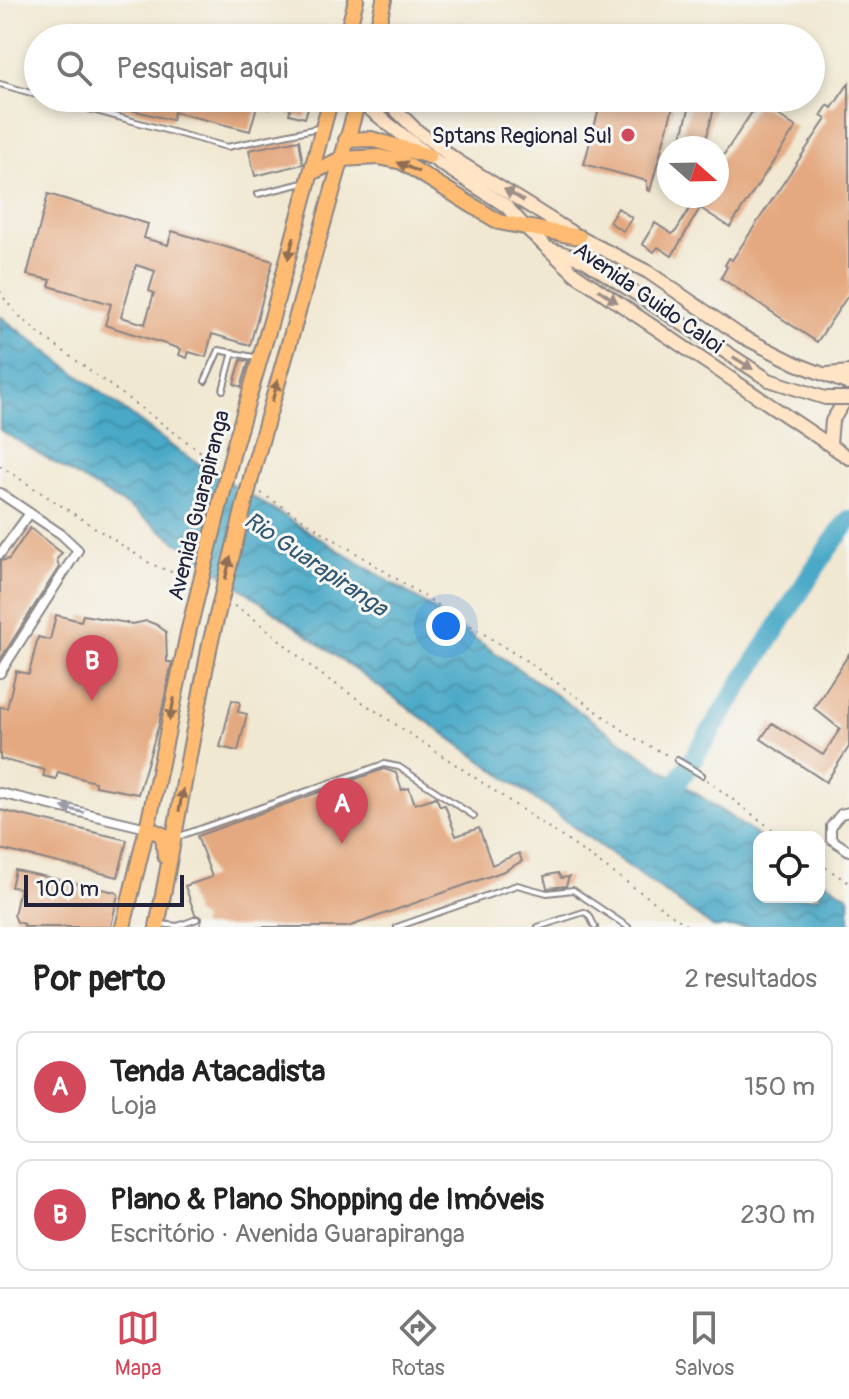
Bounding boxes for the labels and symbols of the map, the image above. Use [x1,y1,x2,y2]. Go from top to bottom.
place label: Sptans Regional Sul [432,122,612,150]
marker: Sptans Regional Sul [619,126,637,144]
north arrow [657,136,729,208]
one-way arrow [396,160,420,173]
one-way arrow [503,188,525,202]
one-way arrow [284,236,296,261]
street label: Avenida Guido Caloi [568,236,729,360]
one-way arrow [598,288,619,303]
one-way arrow [732,356,754,370]
one-way arrow [269,379,282,403]
street label: Avenida Guarapiranga [162,407,236,603]
water label: Rio Guarapiranga [239,506,394,624]
one-way arrow [223,556,235,581]
your location [426,606,466,646]
pin: B [66,635,118,701]
one-way arrow [165,697,178,722]
pin: A [316,778,368,844]
one-way arrow [176,787,188,812]
one-way arrow [61,803,86,816]
scale bar [24,871,184,907]

